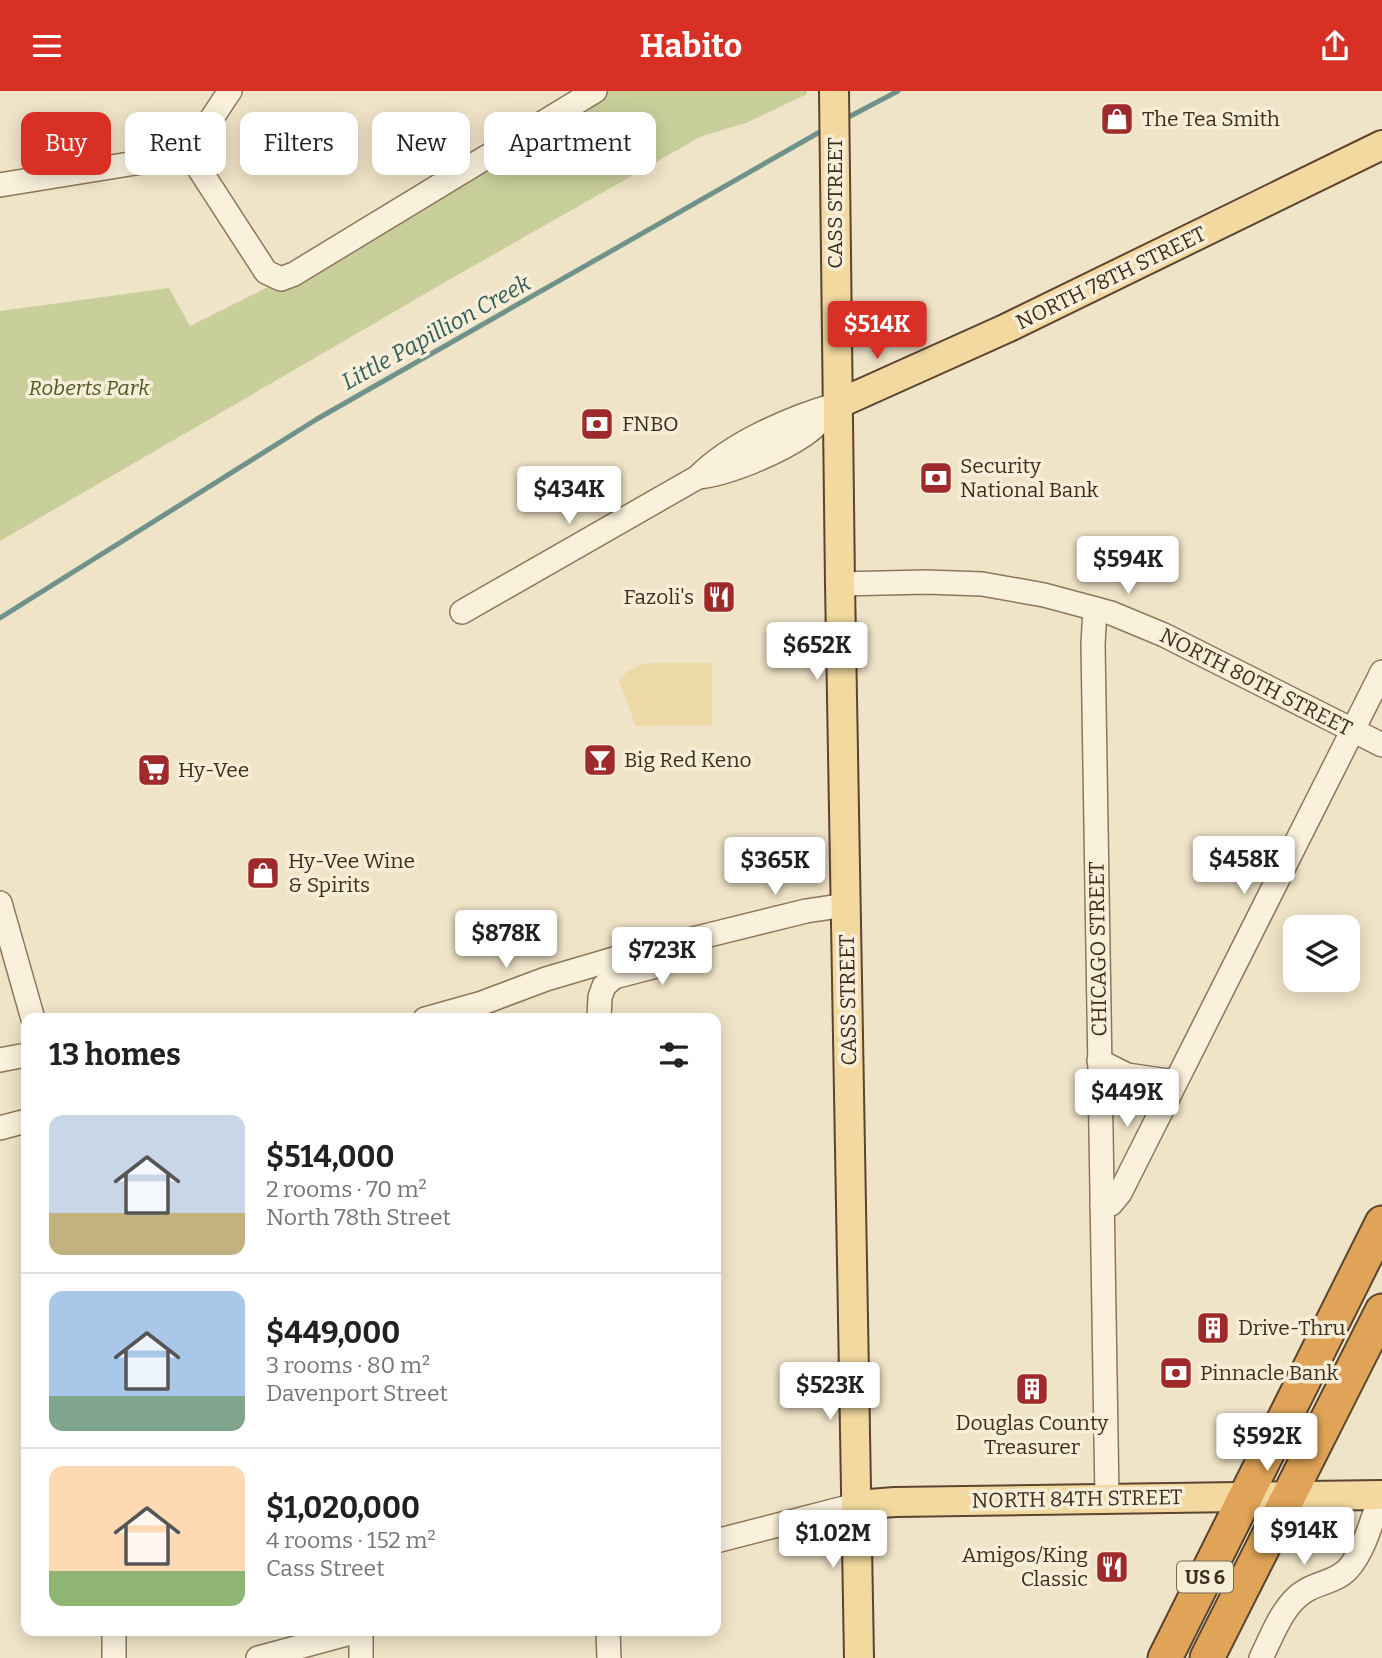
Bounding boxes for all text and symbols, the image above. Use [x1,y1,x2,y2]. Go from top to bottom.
icon: menu [28,27,66,65]
text: Habito [640,27,742,65]
icon: share [1316,27,1354,65]
shop icon: The Tea Smith [1098,100,1136,138]
place label: The Tea Smith [1142,106,1280,132]
chip: Buy [21,112,111,175]
chip: Rent [125,112,226,175]
chip: Filters [240,112,358,175]
chip: New [372,112,470,175]
chip: Apartment [484,112,656,175]
street label: CASS STREET [822,137,848,269]
street label: NORTH 78TH STREET [1012,221,1210,335]
water label: Little Papillion Creek [337,268,536,396]
pin: $514K [828,301,926,361]
text: $514K [844,310,910,338]
park label: Roberts Park [28,375,150,401]
bank icon: FNBO [578,405,616,443]
place label: FNBO [622,411,679,437]
place label: Security National Bank [960,453,1099,503]
bank icon: Security National Bank [917,459,955,497]
pin: $434K [520,467,618,526]
text: $434K [533,475,605,503]
pin: $594K [1079,537,1177,596]
text: $594K [1093,545,1163,573]
restaurant icon: Fazoli's [700,578,738,616]
place label: Fazoli's [623,584,694,610]
street label: NORTH 80TH STREET [1156,622,1356,742]
pin: $652K [768,623,866,682]
text: $652K [783,631,851,659]
bar icon: Big Red Keno [581,741,619,779]
place label: Big Red Keno [624,747,752,773]
supermarket icon: Hy-Vee [135,751,173,789]
place label: Hy-Vee [178,757,249,783]
pin: $365K [726,837,824,897]
pin: $458K [1195,837,1293,896]
text: $458K [1209,845,1279,873]
text: $365K [740,846,810,874]
place label: Hy-Vee Wine & Spirits [288,848,415,898]
shop icon: Hy-Vee Wine & Spirits [244,854,282,892]
street label: CHICAGO STREET [1083,861,1113,1037]
pin: $878K [457,911,555,970]
map controls [1283,915,1360,992]
button: layers [1283,915,1360,992]
text: $878K [471,919,541,947]
pin: $723K [613,927,711,987]
street label: CASS STREET [834,934,862,1066]
text: $723K [628,936,696,964]
icon: filters [655,1036,693,1074]
text: 13 homes [49,1037,181,1073]
pin: $449K [1078,1069,1176,1129]
text: $449K [1091,1078,1163,1106]
text: $514,000 [266,1139,395,1175]
icon: home [105,1143,189,1227]
text: 2 rooms · 70 m² [266,1175,427,1203]
text: North 78th Street [266,1203,451,1231]
building icon: Drive-Thru [1194,1309,1232,1347]
text: $449,000 [266,1315,400,1351]
place label: Drive-Thru [1238,1315,1345,1341]
icon: home [105,1319,189,1403]
text: 3 rooms · 80 m² [266,1351,430,1379]
bank icon: Pinnacle Bank [1157,1354,1195,1392]
place label: Pinnacle Bank [1200,1360,1339,1386]
pin: $523K [781,1363,879,1422]
building icon: Douglas County Treasurer [1013,1370,1051,1408]
text: $523K [796,1371,864,1399]
text: Davenport Street [266,1379,448,1407]
place label: Douglas County Treasurer [956,1410,1109,1460]
pin: $592K [1218,1413,1316,1473]
text: $592K [1232,1422,1302,1450]
street label: NORTH 84TH STREET [971,1484,1183,1514]
text: $1,020,000 [266,1490,420,1526]
icon: home [105,1494,189,1578]
pin: $914K [1255,1507,1353,1567]
pin: $1.02M [776,1511,890,1570]
text: $914K [1270,1516,1338,1544]
text: $1.02M [795,1519,871,1547]
text: 4 rooms · 152 m² [266,1526,436,1554]
place label: Amigos/King Classic [962,1542,1088,1592]
restaurant icon: Amigos/King Classic [1093,1548,1131,1586]
text: Cass Street [266,1554,384,1582]
road number: US 6 [1177,1561,1233,1593]

